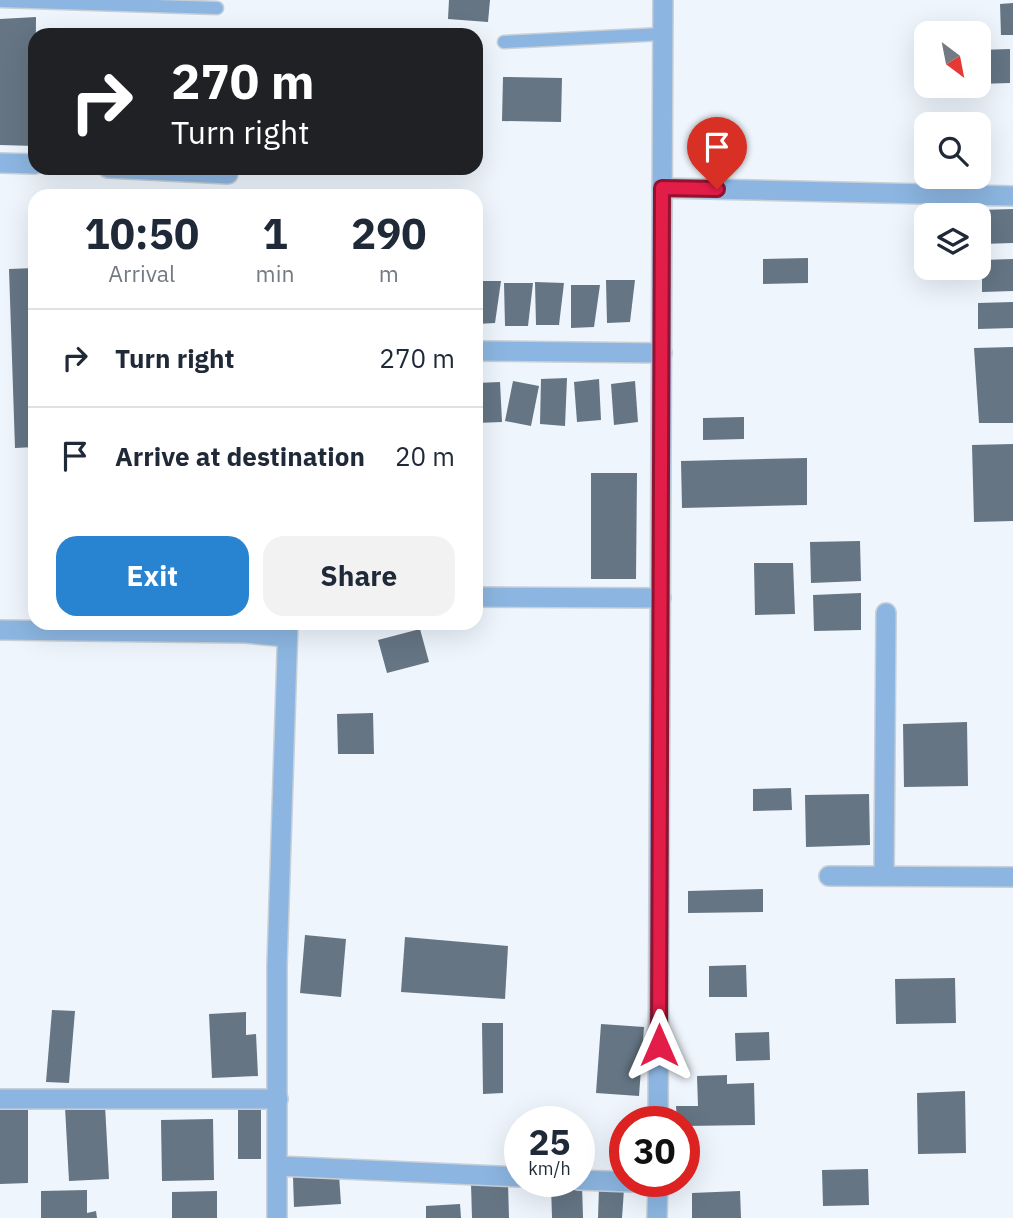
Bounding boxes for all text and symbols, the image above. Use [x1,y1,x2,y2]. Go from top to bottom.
north arrow [914,21,990,98]
map controls [914,21,991,280]
text: 270 m [171,49,315,112]
icon: right [56,56,147,147]
text: Turn right [171,111,309,153]
button: search [914,112,991,189]
pin [687,117,747,189]
icon: arrive [698,128,736,166]
button: layers [914,203,991,280]
text: 10:50 [84,206,199,261]
text: 1 [262,206,288,261]
text: 290 [351,206,427,261]
text: Arrival [108,258,175,288]
text: min [256,258,294,288]
text: m [379,258,399,288]
icon: right [56,339,94,377]
text: Turn right [115,341,234,375]
text: 270 m [379,341,455,375]
icon: arrive [56,437,94,475]
text: Arrive at destination [115,439,365,473]
text: 20 m [395,439,455,473]
button: Exit [56,536,249,616]
button: Share [263,536,455,616]
position arrow [622,1008,696,1082]
speed limit sign: 30 [609,1106,700,1197]
text: 25 [528,1119,571,1165]
text: km/h [528,1157,571,1180]

